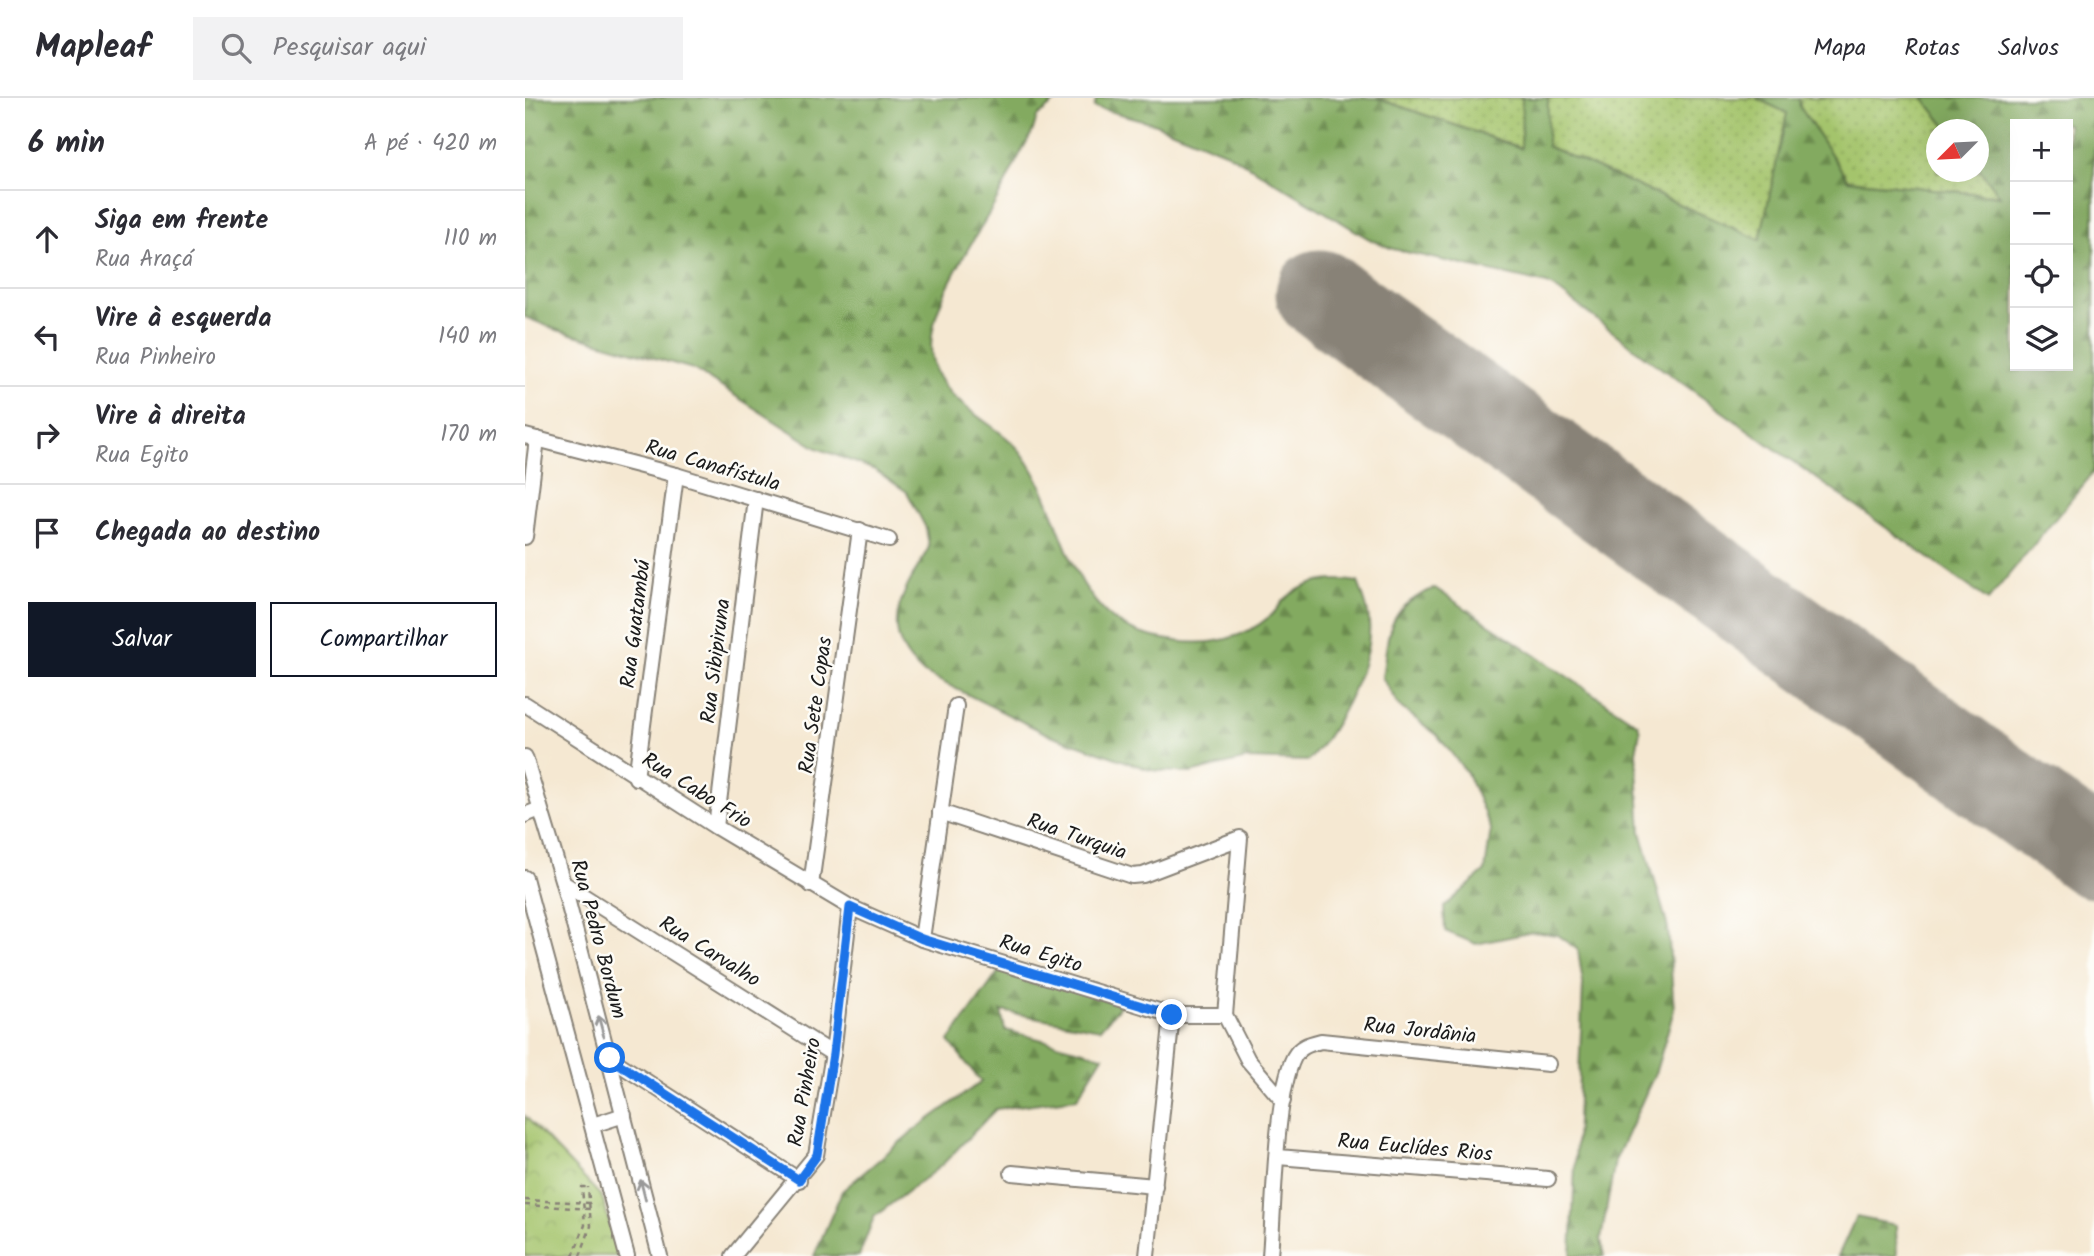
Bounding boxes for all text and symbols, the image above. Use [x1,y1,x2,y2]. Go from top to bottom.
search box [193,17,683,80]
text: Mapleaf [35,22,151,75]
text: Pesquisar aqui [273,27,426,69]
icon: search [217,29,255,67]
text: Mapa [1813,29,1866,68]
text: Rotas [1904,29,1960,68]
text: Salvos [1998,29,2059,68]
north arrow [1926,119,1989,182]
map controls [2010,119,2073,371]
button: + [2010,119,2073,182]
text: 6 min [28,120,105,168]
text: A pé · 420 m [364,126,497,162]
button: − [2010,182,2073,245]
text: Siga em frente [95,200,268,242]
icon: ahead [28,220,66,258]
text: 110 m [444,221,497,257]
text: Rua Araçá [95,242,193,278]
button: locate [2010,245,2073,308]
text: Vire à esquerda [95,298,272,340]
button: layers [2010,308,2073,371]
icon: left [28,318,66,356]
text: 140 m [438,319,497,355]
text: Rua Pinheiro [95,340,216,376]
text: Vire à direita [95,396,246,438]
icon: right [28,416,66,454]
text: 170 m [440,417,497,453]
street label: Rua Canafístula [641,431,784,501]
text: Rua Egito [95,438,189,474]
text: Chegada ao destino [95,512,320,554]
icon: arrive [28,514,66,552]
street label: Rua Guatambú [612,557,661,690]
street label: Rua Sibipiruna [692,597,741,726]
button: Salvar [28,602,256,677]
button: Compartilhar [270,602,497,677]
street label: Rua Sete Copas [791,634,842,776]
street label: Rua Cabo Frio [635,744,758,838]
street label: Rua Turquia [1022,805,1131,870]
street label: Rua Pedro Bordum [560,856,635,1023]
street label: Rua Carvalho [652,908,767,997]
street label: Rua Egito [995,926,1086,983]
route end [1156,999,1187,1030]
street label: Rua Jordânia [1362,1009,1478,1054]
one-way arrow [594,1015,607,1037]
street label: Rua Pinheiro [780,1035,831,1149]
route start [594,1042,625,1073]
street label: Rua Euclídes Rios [1336,1125,1494,1172]
one-way arrow [636,1179,649,1202]

